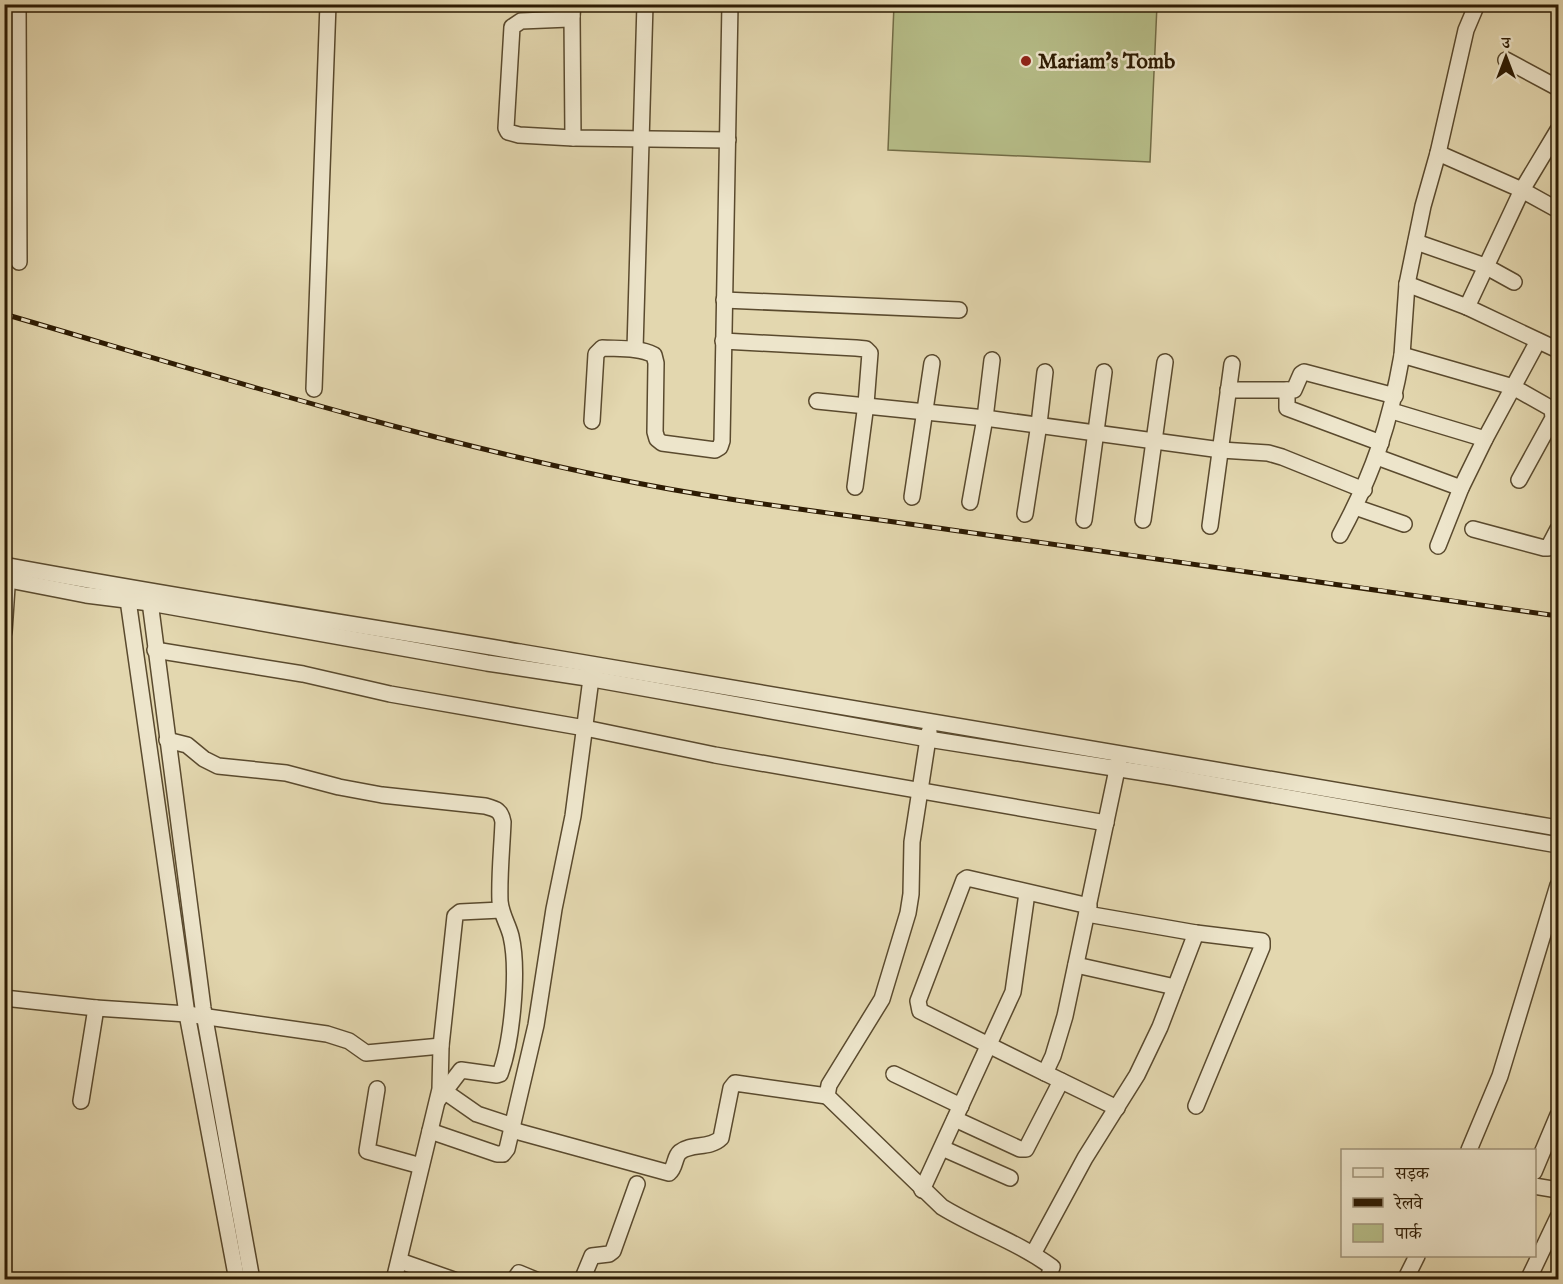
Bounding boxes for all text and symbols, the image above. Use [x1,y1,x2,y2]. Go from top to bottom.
north arrow [1476,27,1536,87]
text: उ [1501,34,1512,54]
place label: Mariam's Tomb [1038,49,1175,76]
marker: Mariam's Tomb [1019,54,1033,68]
legend [1341,1149,1536,1257]
text: सड़क [1394,1163,1430,1186]
text: रेलवे [1393,1193,1424,1216]
text: पार्क [1394,1223,1423,1246]

